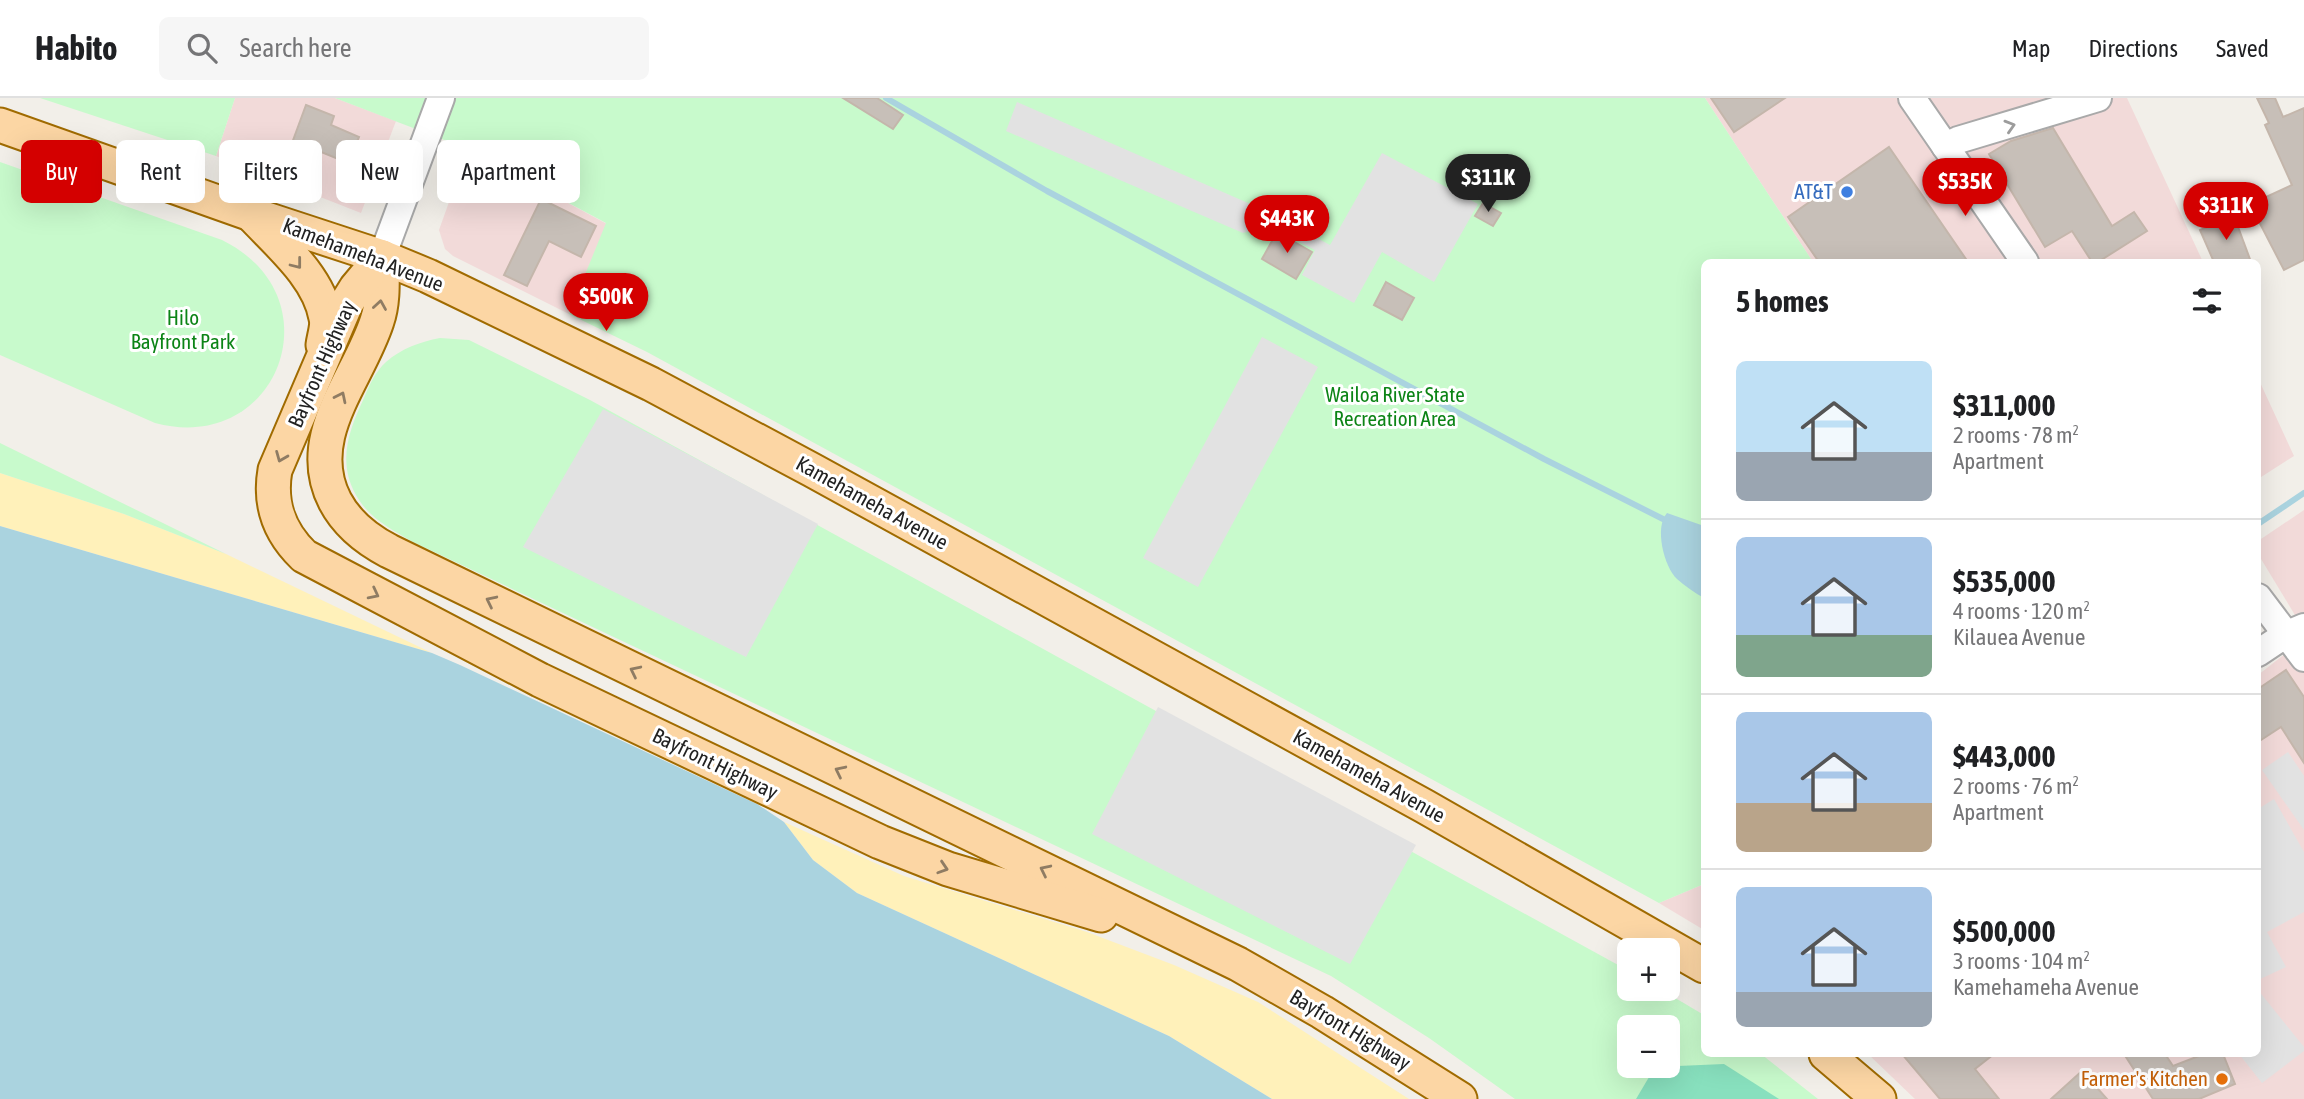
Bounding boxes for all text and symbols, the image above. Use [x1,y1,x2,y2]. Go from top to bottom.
search box [159,17,649,80]
text: Habito [35,29,117,67]
icon: search [183,29,221,67]
text: Search here [239,33,352,63]
text: Map [2012,35,2050,62]
text: Directions [2088,35,2178,62]
text: Saved [2216,35,2269,62]
one-way arrow [2004,119,2016,134]
chip: Buy [21,140,102,203]
chip: Rent [116,140,205,203]
chip: Filters [219,140,322,203]
chip: New [336,140,423,203]
chip: Apartment [437,140,580,203]
pin: $311K [1439,155,1537,214]
pin: $535K [1916,158,2014,218]
text: $311K [1461,164,1515,190]
text: $535K [1938,168,1992,194]
place label: AT&T [1794,179,1833,203]
pin: $311K [2177,183,2275,242]
marker: AT&T [1839,184,1855,200]
text: $311K [2199,192,2253,218]
pin: $443K [1238,195,1336,255]
text: $443K [1260,205,1314,231]
street label: Kamehameha Avenue [280,212,447,296]
one-way arrow [289,257,302,269]
pin: $500K [557,274,655,333]
icon: filters [2188,282,2226,320]
text: $500K [579,283,633,309]
text: 5 homes [1736,284,1829,318]
street label: Bayfront Highway [282,296,360,431]
one-way arrow [372,299,387,311]
park label: Hilo Bayfront Park [131,305,235,353]
park label: Wailoa River State Recreation Area [1325,382,1465,430]
text: $311,000 [1953,388,2056,422]
icon: home [1792,389,1876,473]
one-way arrow [333,392,347,404]
text: 2 rooms · 78 m² [1953,422,2079,448]
text: Apartment [1953,448,2044,474]
one-way arrow [275,450,289,462]
street label: Kamehameha Avenue [792,450,953,554]
text: $535,000 [1953,564,2056,598]
icon: home [1792,565,1876,649]
one-way arrow [367,586,379,599]
one-way arrow [486,596,498,610]
text: 4 rooms · 120 m² [1953,598,2090,624]
text: Kilauea Avenue [1953,624,2085,650]
one-way arrow [630,666,643,680]
street label: Bayfront Highway [649,722,782,804]
street label: Kamehameha Avenue [1289,723,1450,827]
text: $443,000 [1953,739,2056,773]
icon: home [1792,740,1876,824]
one-way arrow [835,765,847,779]
text: 2 rooms · 76 m² [1953,773,2079,799]
text: Apartment [1953,799,2044,825]
one-way arrow [937,860,949,874]
one-way arrow [1040,864,1052,878]
text: $500,000 [1953,914,2056,948]
icon: home [1792,915,1876,999]
map controls [1617,938,1680,1078]
button: + [1617,938,1680,1001]
text: 3 rooms · 104 m² [1953,948,2090,974]
text: Kamehameha Avenue [1953,974,2139,1000]
street label: Bayfront Highway [1286,984,1415,1075]
button: − [1617,1015,1680,1078]
place label: Farmer's Kitchen [2081,1066,2208,1090]
marker: Farmer's Kitchen [2214,1071,2230,1087]

